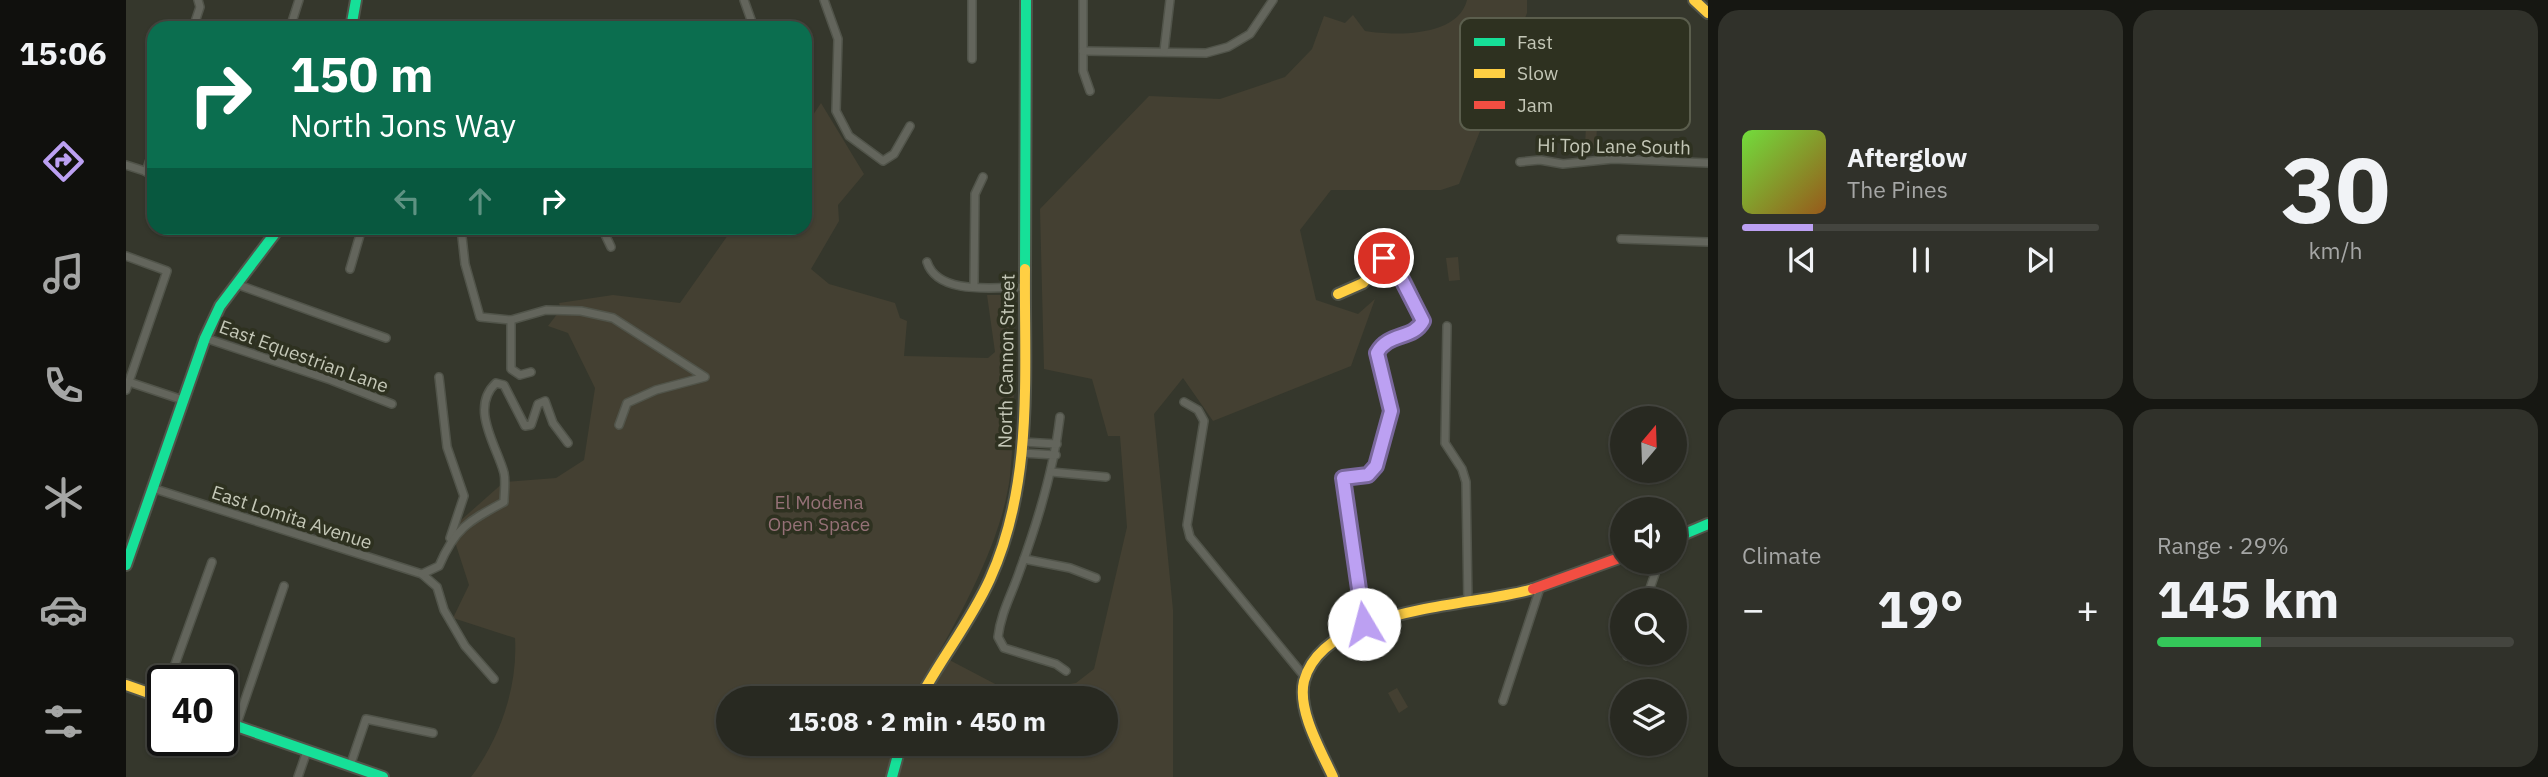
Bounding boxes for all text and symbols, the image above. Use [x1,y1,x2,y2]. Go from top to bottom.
legend [1460,18,1690,130]
text: Fast [1517,30,1553,54]
text: 15:06 [19,32,107,74]
text: 150 m [290,42,434,105]
icon: right [175,49,266,140]
text: Slow [1517,61,1558,85]
text: Jam [1517,93,1553,117]
text: North Jons Way [290,104,516,146]
text: 30 [2281,130,2390,248]
street label: Hi Top Lane South [1537,133,1691,159]
icon: directions [39,137,88,186]
text: Afterglow [1847,140,1967,174]
text: The Pines [1847,174,1948,204]
icon: left [388,182,426,220]
icon: ahead [461,182,499,220]
icon: right [534,182,572,220]
pin [1354,228,1414,288]
text: km/h [2308,235,2363,265]
icon: arrive [1365,239,1403,277]
icon: previous [1783,241,1821,279]
icon: pause [1902,241,1940,279]
icon: next [2021,241,2059,279]
icon: music [39,249,88,298]
street label: North Cannon Street [992,273,1020,449]
street label: East Equestrian Lane [216,314,392,398]
icon: phone [39,361,88,410]
north arrow [1610,406,1687,483]
map controls [1610,406,1687,756]
icon: climate [39,473,88,522]
street label: East Lomita Avenue [209,480,375,554]
park label: El Modena Open Space [768,490,870,536]
button: sound [1610,497,1687,574]
text: Range · 29% [2157,530,2289,560]
text: Climate [1742,540,1821,570]
text: 145 km [2157,565,2339,632]
text: 19° [1877,575,1964,642]
text: − [1742,584,1765,633]
text: + [2076,584,2099,633]
icon: car [39,585,88,634]
position arrow [1327,587,1401,661]
button: search [1610,588,1687,665]
speed limit sign: 40 [147,665,238,756]
button: layers [1610,679,1687,756]
icon: filters [39,697,88,746]
text: 15:08 · 2 min · 450 m [788,704,1046,738]

